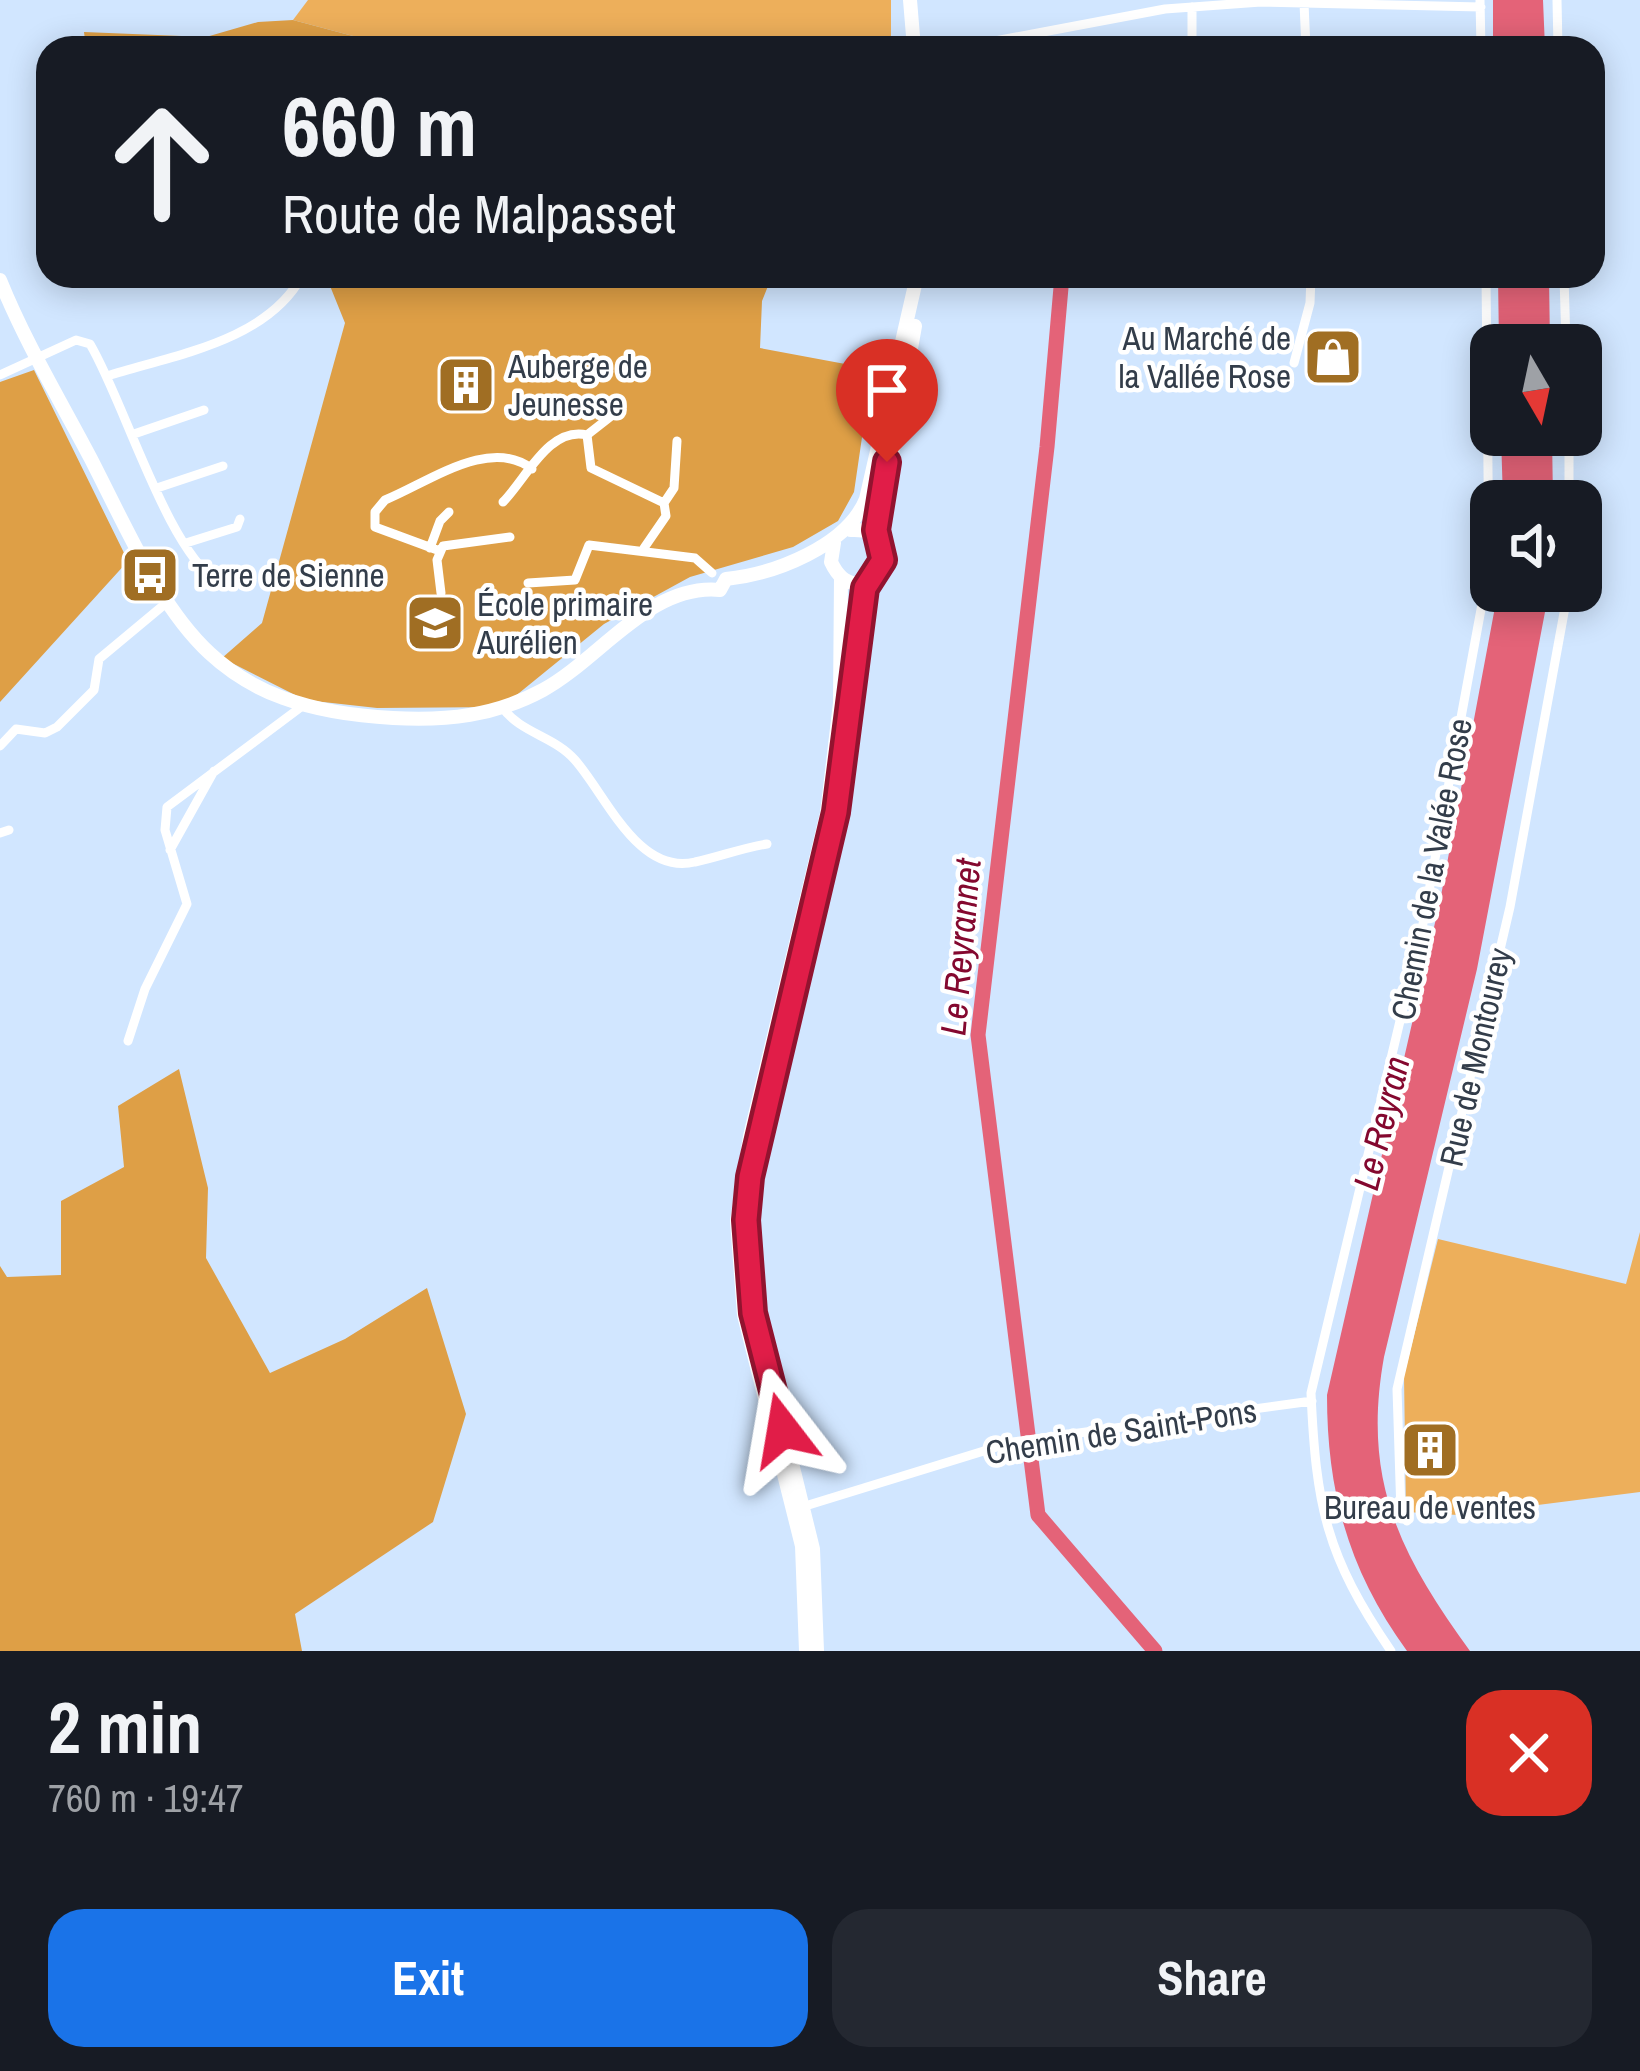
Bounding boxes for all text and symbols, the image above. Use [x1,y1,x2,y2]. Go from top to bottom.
text: 660 m [282,69,477,182]
icon: ahead [84,84,240,240]
text: Route de Malpasset [282,177,676,250]
place label: Au Marché de la Vallée Rose [1119,316,1291,398]
north arrow [1470,324,1602,456]
map controls [1470,324,1602,612]
shop icon: Au Marché de la Vallée Rose [1302,326,1364,388]
pin [836,339,938,462]
place label: Auberge de Jeunesse [507,344,648,426]
building icon: Auberge de Jeunesse [435,354,497,416]
icon: arrive [854,357,920,423]
button: sound [1470,480,1602,612]
bus stop icon: Terre de Sienne [119,544,181,606]
place label: Terre de Sienne [192,553,385,597]
place label: École primaire Aurélien [476,582,653,664]
school or university icon: École primaire Aurélien [404,592,466,654]
street label: Chemin de la Valée Rose [1380,714,1482,1024]
water label: Le Reyrannet [928,856,992,1037]
street label: Rue de Montourey [1429,943,1522,1170]
water label: Le Reyran [1341,1051,1421,1195]
position arrow [720,1367,846,1493]
street label: Chemin de Saint-Pons [982,1388,1260,1474]
building icon: Bureau de ventes [1399,1419,1461,1481]
place label: Bureau de ventes [1324,1485,1536,1529]
text: 2 min [48,1678,202,1775]
button: close [1466,1690,1592,1816]
text: 760 m · 19:47 [48,1772,244,1824]
button: Exit [48,1909,808,2047]
button: Share [832,1909,1592,2047]

